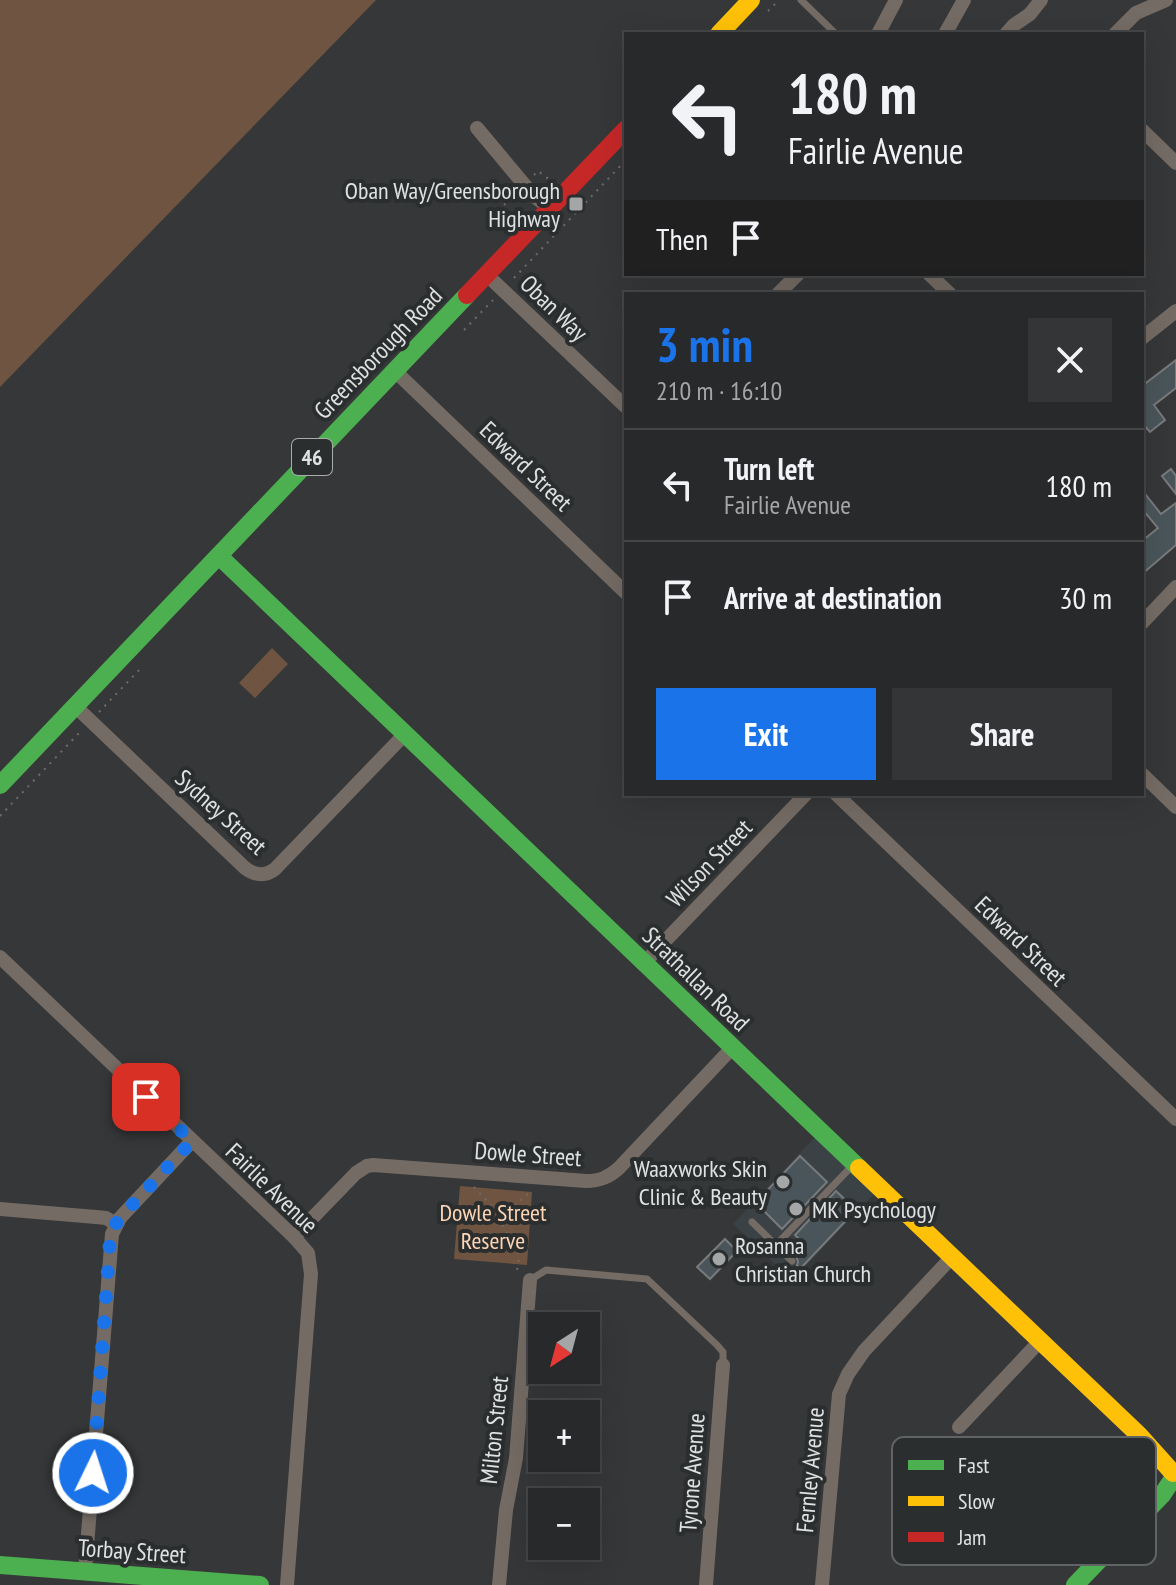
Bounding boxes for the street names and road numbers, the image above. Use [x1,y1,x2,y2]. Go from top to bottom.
street label: Oban Way [514,268,594,348]
street label: Greensborough Road [307,280,449,426]
street label: Edward Street [473,414,579,518]
road number: 46 [292,439,332,475]
street label: Sydney Street [169,763,274,862]
street label: Wilson Street [659,812,759,914]
street label: Edward Street [968,889,1074,993]
street label: Strathallan Road [636,920,756,1038]
street label: Dowle Street [473,1135,583,1173]
street label: Fairlie Avenue [219,1136,325,1240]
street label: Milton Street [473,1374,515,1485]
street label: Fernley Avenue [789,1406,831,1534]
street label: Tyrone Avenue [672,1412,712,1534]
street label: Torbay Street [77,1532,188,1570]

